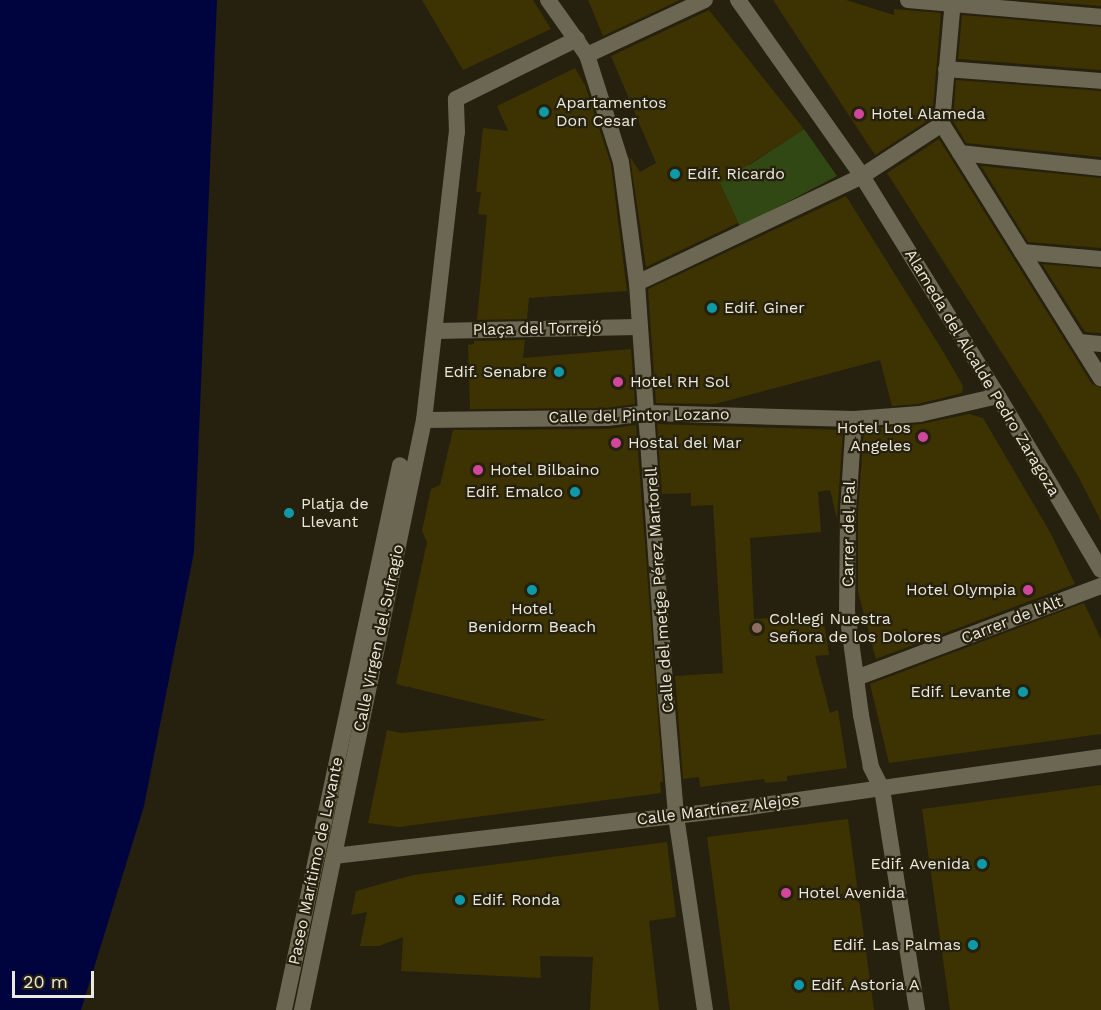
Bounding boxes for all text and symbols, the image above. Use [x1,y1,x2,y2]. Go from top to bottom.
place label: Apartamentos Don Cesar [556,93,666,131]
place label: Hotel Alameda [871,104,986,124]
marker: Apartamentos Don Cesar [537,105,551,119]
marker: Hotel Alameda [852,107,866,121]
place label: Edif. Ricardo [687,164,785,184]
marker: Edif. Ricardo [668,167,682,181]
street label: Alameda del Alcalde Pedro Zaragoza [900,245,1064,501]
place label: Edif. Giner [724,298,805,318]
marker: Edif. Giner [705,301,719,315]
street label: Plaça del Torrejó [472,318,602,340]
place label: Edif. Senabre [444,362,547,382]
marker: Edif. Senabre [552,365,566,379]
place label: Hotel RH Sol [630,372,730,392]
marker: Hotel RH Sol [611,375,625,389]
street label: Calle del Pintor Lozano [548,405,730,427]
place label: Hotel Los Angeles [836,418,911,456]
marker: Hotel Los Angeles [916,430,930,444]
place label: Hostal del Mar [628,433,743,453]
marker: Hostal del Mar [609,436,623,450]
place label: Hotel Bilbaino [490,460,600,480]
marker: Hotel Bilbaino [471,463,485,477]
street label: Calle del metge Pérez Martorell [642,466,678,714]
street label: Carrer del Pal [838,480,860,588]
place label: Edif. Emalco [466,482,563,502]
marker: Edif. Emalco [568,485,582,499]
place label: Platja de Llevant [301,494,369,532]
marker: Platja de Llevant [282,506,296,520]
street label: Calle Virgen del Sufragio [350,542,408,734]
place label: Hotel Olympia [905,580,1016,600]
marker: Hotel Benidorm Beach [525,583,539,597]
marker: Hotel Olympia [1021,583,1035,597]
street label: Carrer de l'Alt [958,592,1066,648]
place label: Hotel Benidorm Beach [468,599,596,637]
place label: Col·legi Nuestra Señora de los Dolores [769,609,941,647]
marker: Col·legi Nuestra Señora de los Dolores [750,621,764,635]
place label: Edif. Levante [911,682,1011,702]
marker: Edif. Levante [1016,685,1030,699]
street label: Paseo Marítimo de Levante [285,755,347,967]
street label: Calle Martínez Alejos [635,790,801,830]
place label: Edif. Avenida [870,854,970,874]
marker: Edif. Avenida [975,857,989,871]
place label: Hotel Avenida [798,883,906,903]
marker: Hotel Avenida [779,886,793,900]
place label: Edif. Ronda [472,890,560,910]
marker: Edif. Ronda [453,893,467,907]
place label: Edif. Las Palmas [833,935,961,955]
marker: Edif. Las Palmas [966,938,980,952]
scale bar [15,959,98,997]
text: 20 m [23,971,68,992]
place label: Edif. Astoria A [811,975,921,995]
marker: Edif. Astoria A [792,978,806,992]

